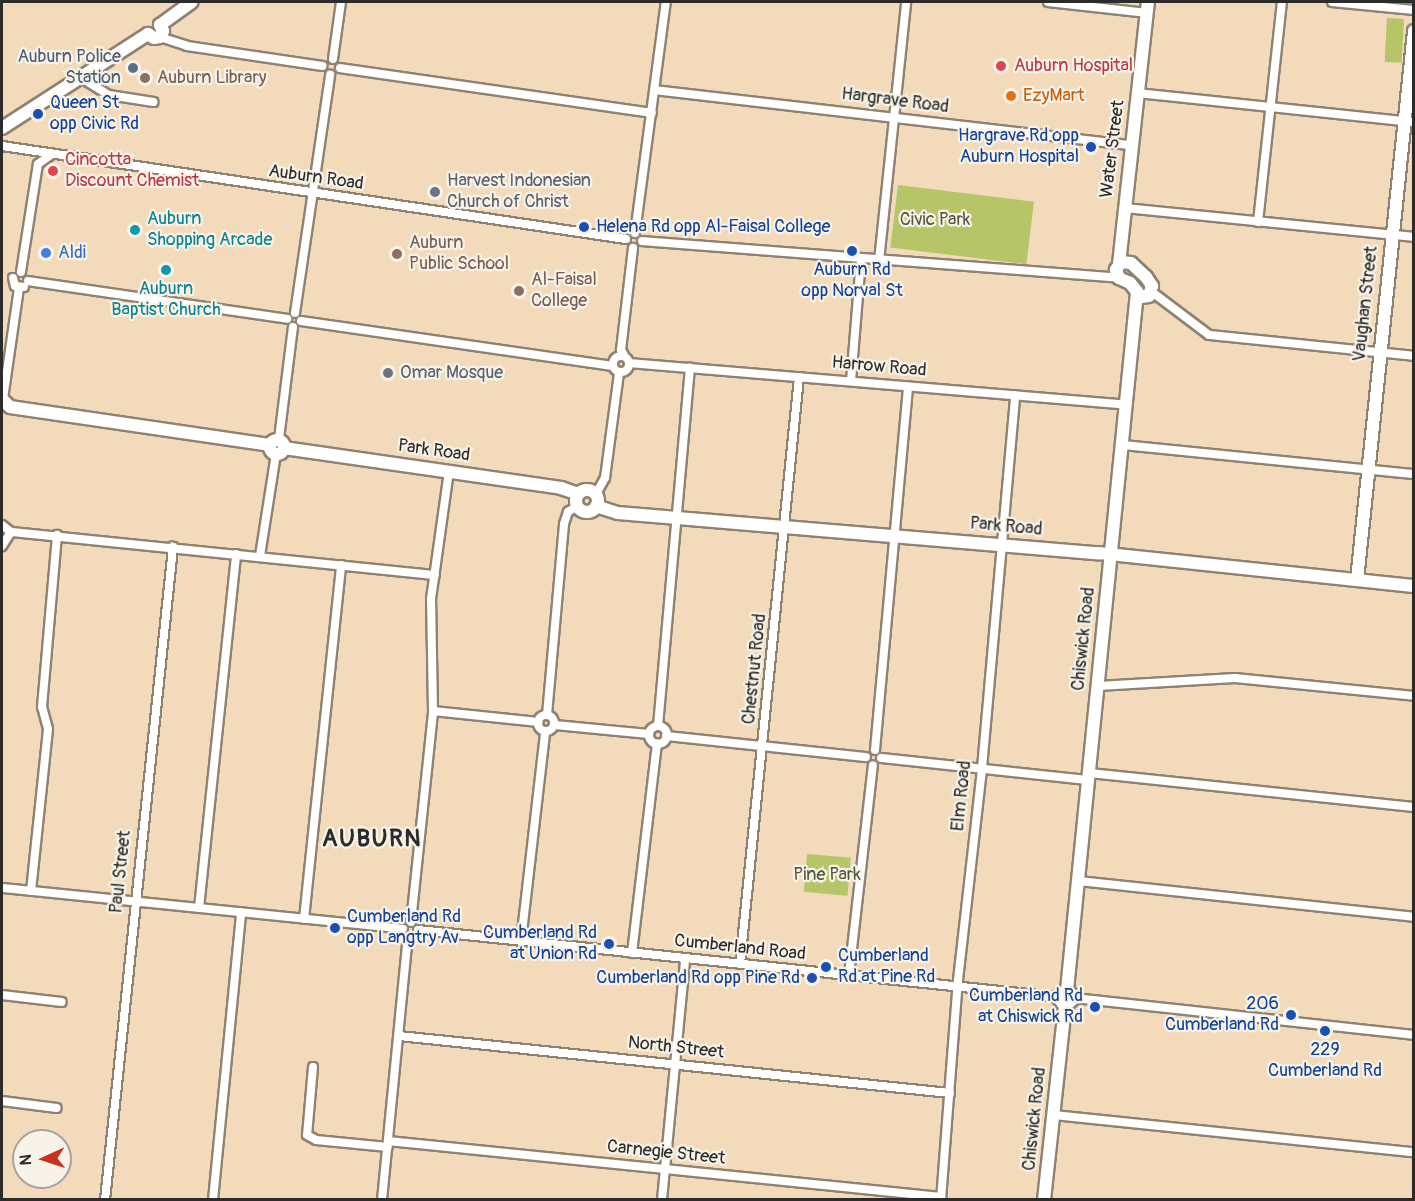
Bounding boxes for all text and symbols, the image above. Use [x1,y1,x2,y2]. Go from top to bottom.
place label: Auburn Police Station [17,47,121,90]
place label: Auburn Hospital [1014,55,1133,77]
marker: Auburn Hospital [992,57,1010,75]
marker: Auburn Police Station [126,61,140,75]
place label: Auburn Library [157,67,267,89]
marker: Auburn Library [138,71,152,85]
street label: Hargrave Road [840,84,950,118]
place label: EzyMart [1023,85,1084,107]
marker: EzyMart [1004,89,1018,103]
place label: Queen St opp Civic Rd [50,93,139,136]
street label: Water Street [1096,99,1130,199]
marker: Queen St opp Civic Rd [31,107,45,121]
place label: Hargrave Rd opp Auburn Hospital [958,126,1079,168]
marker: Hargrave Rd opp Auburn Hospital [1084,140,1098,154]
place label: Cincotta Discount Chemist [65,150,199,192]
street label: Auburn Road [267,161,365,195]
marker: Cincotta Discount Chemist [46,164,60,178]
place label: Harvest Indonesian Church of Christ [447,171,591,213]
marker: Harvest Indonesian Church of Christ [428,185,442,199]
place label: Auburn Shopping Arcade [147,209,272,252]
park label: Civic Park [900,209,970,231]
place label: Helena Rd opp Al-Faisal College [596,216,830,238]
marker: Helena Rd opp Al-Faisal College [577,220,591,234]
marker: Auburn Shopping Arcade [128,223,142,237]
place label: Auburn Public School [409,233,509,276]
place label: Aldi [58,242,86,264]
marker: Auburn Rd opp Norval St [845,244,859,258]
street label: Vaughan Street [1349,245,1383,363]
marker: Aldi [39,246,53,260]
marker: Auburn Public School [390,247,404,261]
place label: Auburn Rd opp Norval St [801,260,903,302]
marker: Auburn Baptist Church [159,263,173,277]
place label: Al-Faisal College [531,270,597,312]
place label: Auburn Baptist Church [111,279,221,322]
marker: Al-Faisal College [512,284,526,298]
street label: Harrow Road [831,352,927,382]
place label: Omar Mosque [400,362,503,384]
marker: Omar Mosque [381,366,395,380]
street label: Park Road [396,435,472,467]
street label: Park Road [969,513,1043,541]
street label: Chiswick Road [1068,586,1100,692]
street label: Chestnut Road [738,612,772,726]
street label: Elm Road [948,760,976,832]
district label: AUBURN [322,825,422,853]
street label: Paul Street [106,829,136,915]
park label: Pine Park [793,864,861,886]
place label: Cumberland Rd opp Langtry Av [347,907,461,950]
marker: Cumberland Rd opp Langtry Av [328,921,342,935]
place label: Cumberland Rd at Union Rd [483,923,597,966]
street label: Cumberland Road [673,930,807,966]
marker: Cumberland Rd at Union Rd [602,937,616,951]
place label: Cumberland Rd at Pine Rd [838,946,935,988]
marker: Cumberland Rd at Pine Rd [819,960,833,974]
place label: Cumberland Rd opp Pine Rd [596,967,800,989]
marker: Cumberland Rd opp Pine Rd [805,971,819,985]
place label: Cumberland Rd at Chiswick Rd [969,986,1083,1028]
place label: 206 Cumberland Rd [1165,994,1279,1036]
marker: Cumberland Rd at Chiswick Rd [1088,1000,1102,1014]
marker: 206 Cumberland Rd [1284,1008,1298,1022]
marker: 229 Cumberland Rd [1318,1024,1332,1038]
street label: North Street [627,1032,725,1064]
place label: 229 Cumberland Rd [1268,1040,1382,1082]
street label: Chiswick Road [1019,1066,1051,1172]
north arrow [12,1129,72,1189]
street label: Carnegie Street [606,1136,726,1170]
text: N [16,1154,36,1166]

